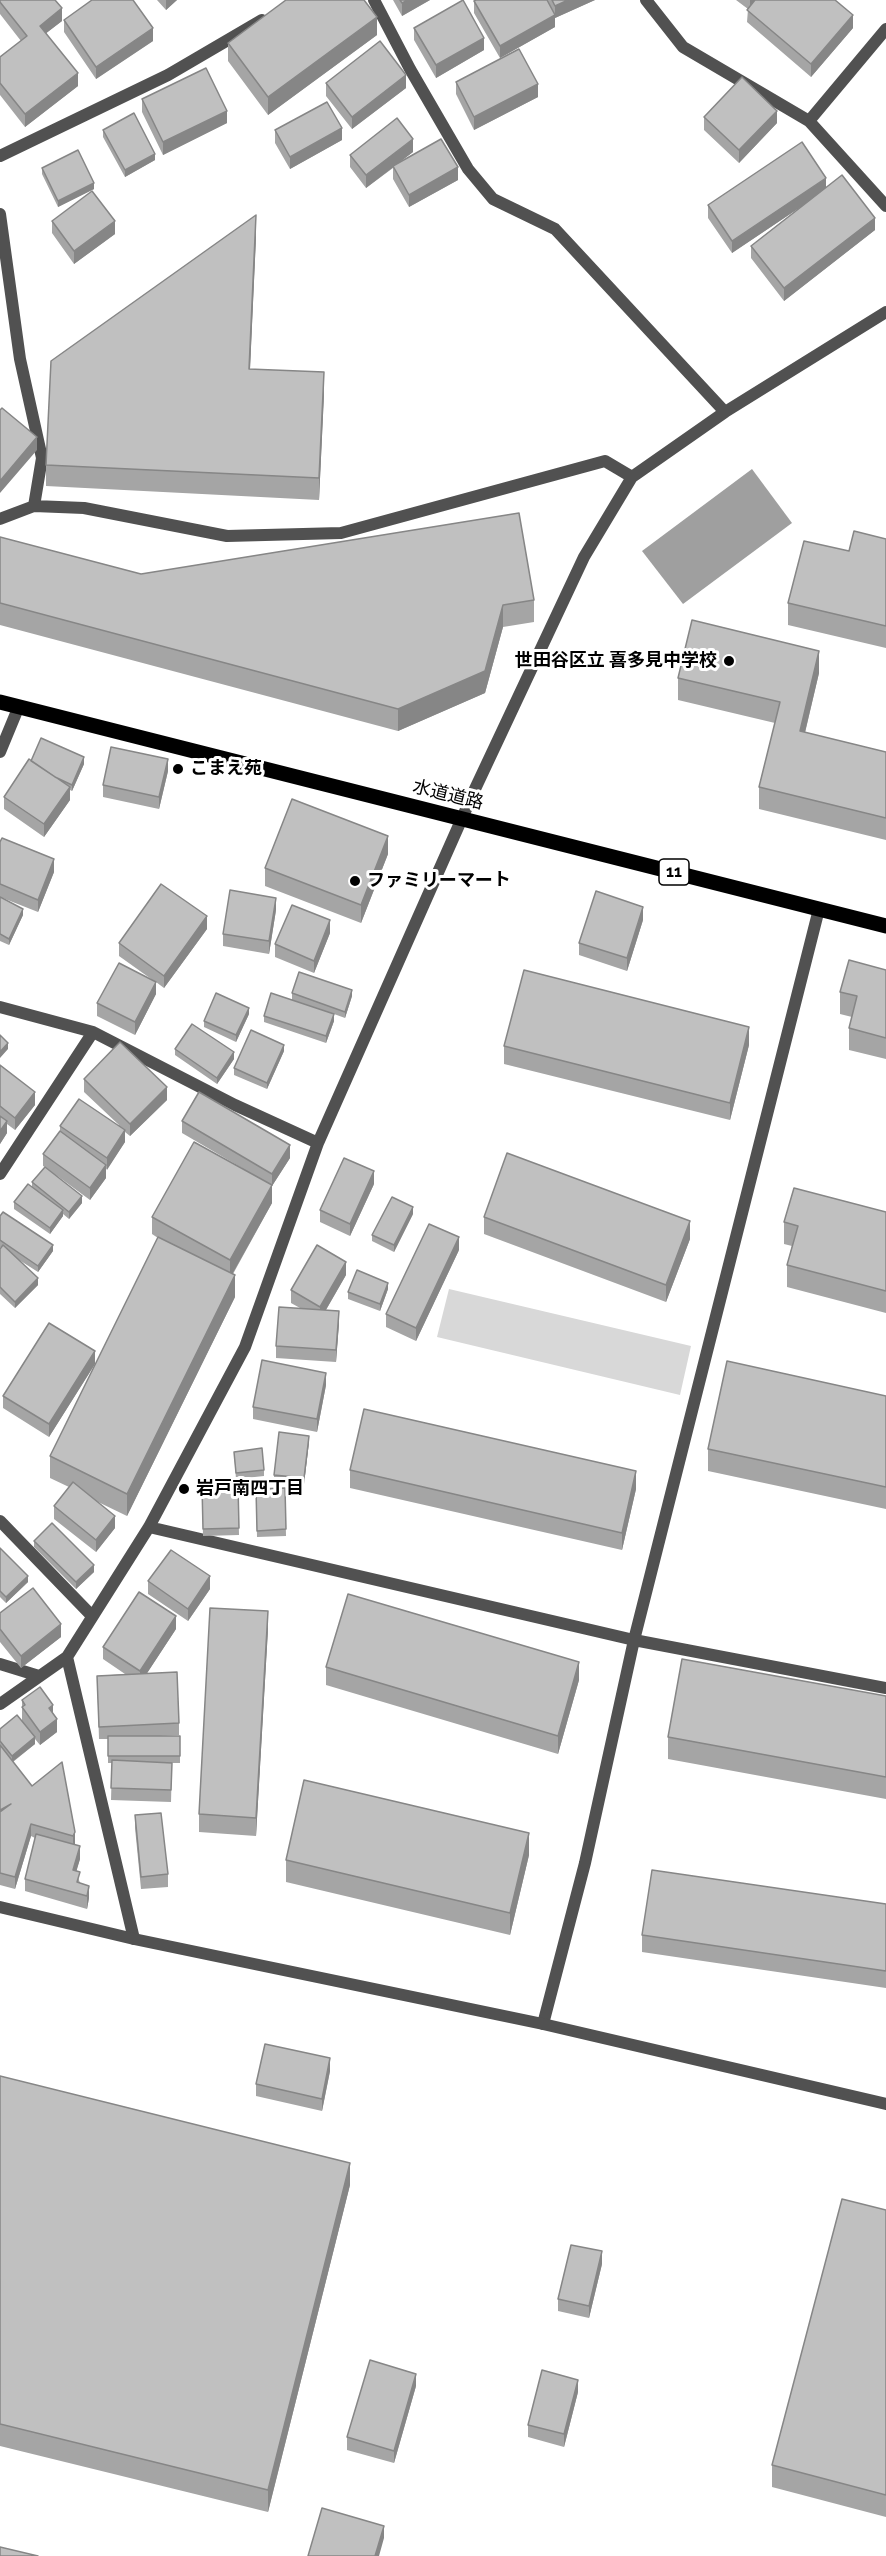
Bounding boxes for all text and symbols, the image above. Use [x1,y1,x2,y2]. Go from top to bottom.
place label: 世田谷区立 喜多見中学校 [515,650,717,672]
marker: 世田谷区立 喜多見中学校 [722,654,736,668]
place label: こまえ苑 [190,758,262,780]
marker: こまえ苑 [171,762,185,776]
street label: 水道道路 [410,776,486,814]
road number: 11 [659,859,689,885]
place label: ファミリーマート [367,870,511,892]
marker: ファミリーマート [348,874,362,888]
place label: 岩戸南四丁目 [196,1478,304,1500]
marker: 岩戸南四丁目 [177,1482,191,1496]

